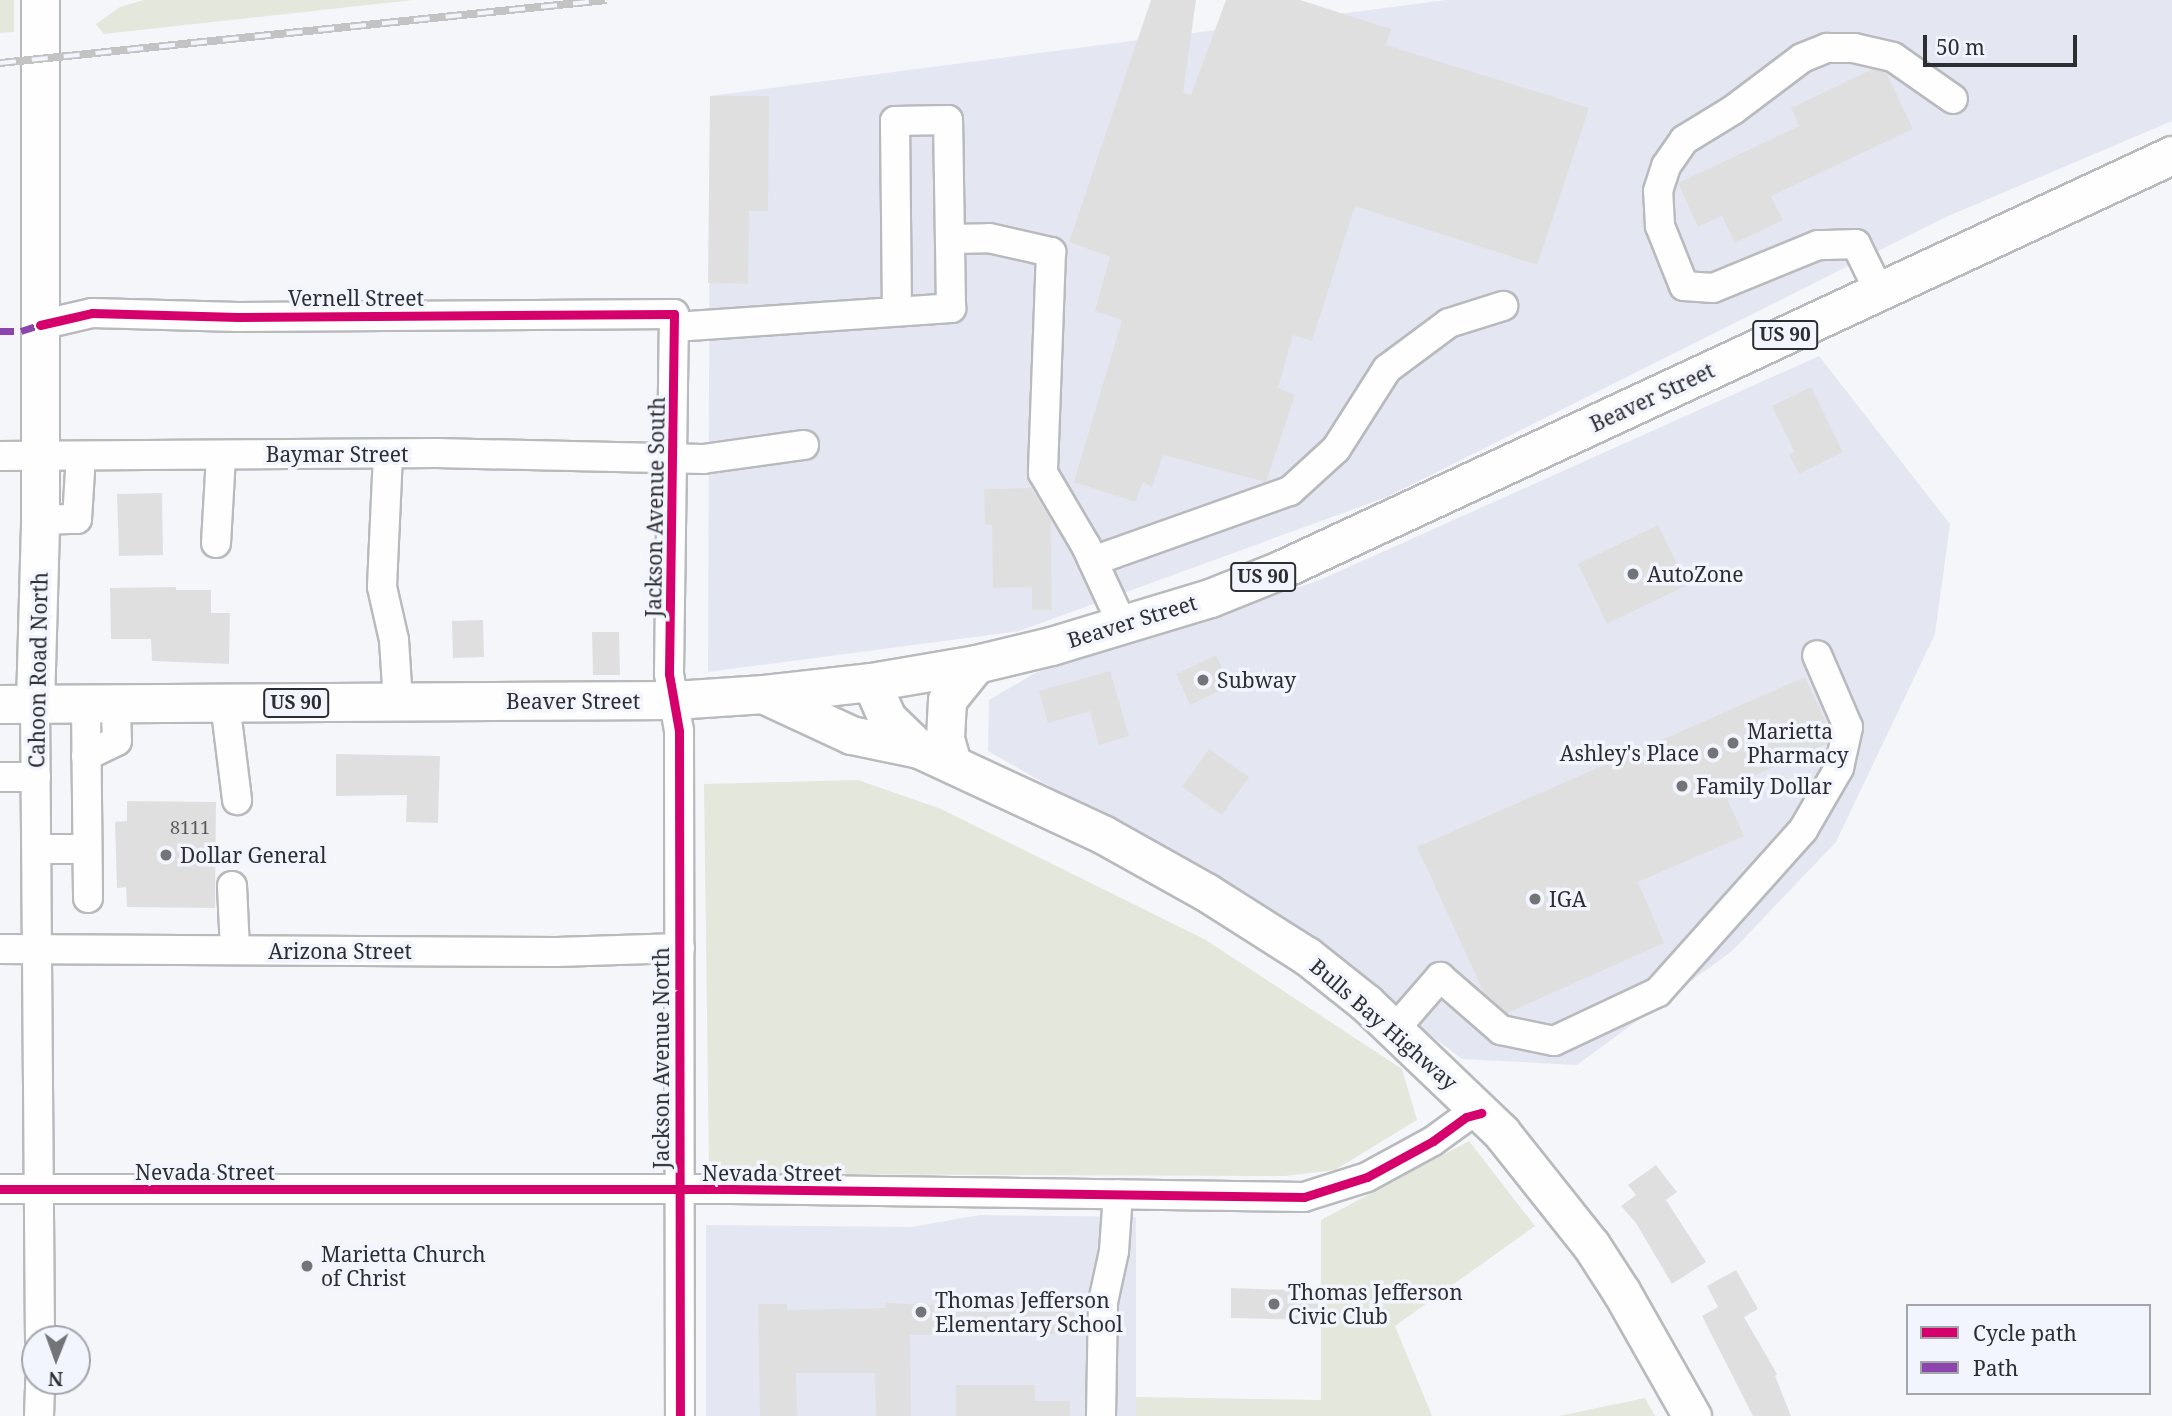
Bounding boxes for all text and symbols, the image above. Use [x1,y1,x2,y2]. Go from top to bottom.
scale bar [1927,21,2081,65]
text: 50 m [1936,33,1985,61]
street label: Vernell Street [288,285,424,311]
road number: US 90 [1752,320,1818,350]
street label: Beaver Street [1586,357,1718,437]
street label: Jackson Avenue South [640,396,670,618]
street label: Baymar Street [266,441,408,467]
place label: AutoZone [1647,561,1744,587]
road number: US 90 [1230,562,1296,592]
marker: AutoZone [1625,566,1641,582]
street label: Cahoon Road North [24,572,52,768]
street label: Beaver Street [1064,589,1200,653]
place label: Subway [1217,667,1296,693]
marker: Subway [1195,672,1211,688]
road number: US 90 [263,688,329,718]
street label: Beaver Street [506,688,640,714]
place label: Marietta Pharmacy [1747,718,1849,768]
marker: Marietta Pharmacy [1725,735,1741,751]
place label: Ashley's Place [1560,740,1699,766]
marker: Ashley's Place [1705,745,1721,761]
place label: Family Dollar [1696,773,1832,799]
marker: Family Dollar [1674,778,1690,794]
house number: 8111 [170,816,210,838]
place label: Dollar General [180,842,326,868]
marker: Dollar General [158,847,174,863]
place label: IGA [1549,886,1587,912]
marker: IGA [1527,891,1543,907]
street label: Arizona Street [268,938,412,964]
street label: Jackson Avenue North [648,947,674,1169]
street label: Bulls Bay Highway [1305,953,1463,1095]
street label: Nevada Street [135,1159,275,1185]
street label: Nevada Street [702,1160,842,1186]
place label: Marietta Church of Christ [321,1241,486,1291]
marker: Marietta Church of Christ [299,1258,315,1274]
place label: Thomas Jefferson Civic Club [1288,1279,1463,1329]
place label: Thomas Jefferson Elementary School [935,1287,1123,1337]
marker: Thomas Jefferson Civic Club [1266,1296,1282,1312]
marker: Thomas Jefferson Elementary School [913,1304,929,1320]
legend [1906,1304,2151,1395]
text: Cycle path [1973,1319,2077,1347]
north arrow [21,1325,91,1395]
text: Path [1973,1354,2018,1382]
text: N [48,1366,63,1392]

